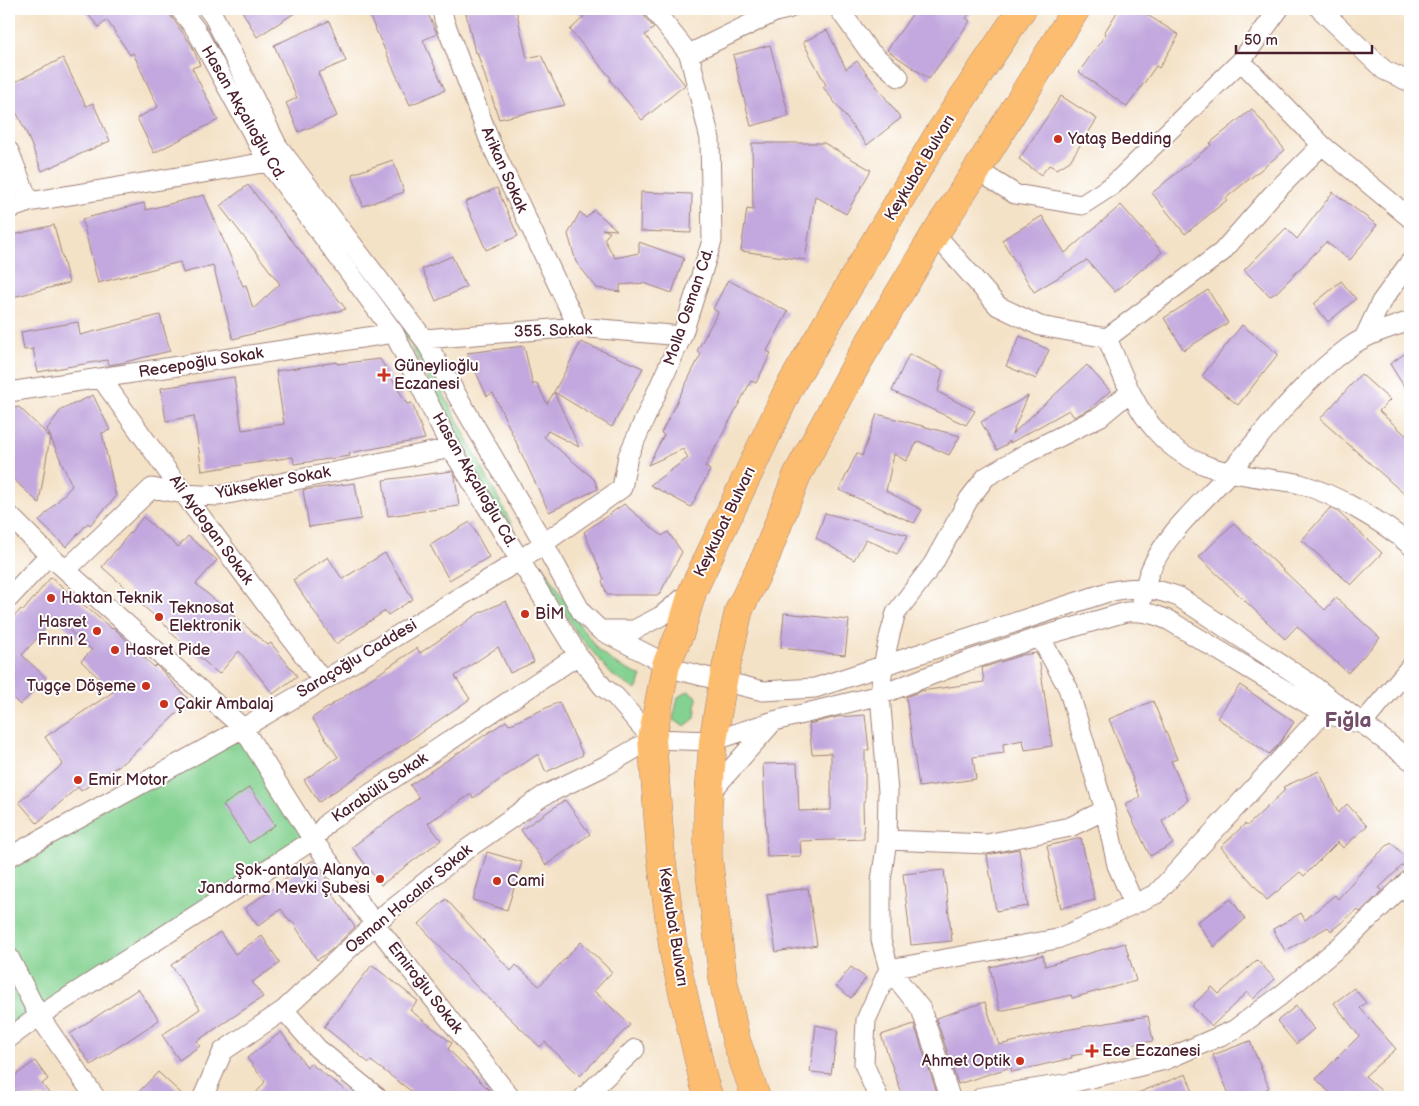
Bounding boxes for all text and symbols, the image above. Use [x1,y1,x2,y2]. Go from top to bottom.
scale bar [1236,22,1373,54]
text: 50 m [1244,31,1278,50]
street label: Hasan Akçalıoğlu Cd. [197,42,289,184]
street label: Keykubat Bulvarı [881,112,959,224]
street label: Arikan Sokak [477,124,531,216]
place label: Yataş Bedding [1067,130,1172,149]
marker: Yataş Bedding [1052,133,1064,145]
street label: Molla Osman Cd. [660,246,718,368]
street label: 355. Sokak [513,320,593,342]
street label: Recepoğlu Sokak [137,344,265,382]
place label: Güneylioğlu Eczanesi [394,357,479,394]
marker: Güneylioğlu Eczanesi [378,369,390,381]
street label: Hasan Akçalıoğlu Cd. [428,409,520,551]
street label: Yüksekler Sokak [213,463,332,504]
street label: Keykubat Bulvarı [690,464,760,580]
street label: Ali Aydogan Sokak [165,472,257,589]
place label: Haktan Teknik [61,589,162,608]
marker: Haktan Teknik [45,592,57,604]
place label: Teknosat Elektronik [169,599,241,636]
place label: BİM [535,603,564,624]
marker: BİM [519,608,531,620]
marker: Teknosat Elektronik [153,611,165,623]
place label: Hasret Fırını 2 [38,613,88,650]
street label: Saraçoğlu Caddesi [293,616,421,702]
marker: Hasret Fırını 2 [91,625,103,637]
place label: Hasret Pide [125,641,211,660]
marker: Hasret Pide [109,644,121,656]
place label: Tugçe Döşeme [27,677,137,696]
marker: Tugçe Döşeme [140,680,152,692]
place label: Çakir Ambalaj [174,695,274,714]
marker: Çakir Ambalaj [158,698,170,710]
district label: Fığla [1324,708,1372,733]
street label: Karabülü Sokak [329,749,432,827]
place label: Emir Motor [88,771,168,790]
marker: Emir Motor [72,774,84,786]
street label: Osman Hocalar Sokak [342,840,476,958]
place label: Şok-antalya Alanya Jandarma Mevki Şubesi [198,861,370,898]
street label: Keykubat Bulvarı [654,866,692,988]
place label: Cami [507,872,544,891]
marker: Şok-antalya Alanya Jandarma Mevki Şubesi [374,873,386,885]
marker: Cami [491,875,503,887]
street label: Emiroğlu Sokak [383,938,467,1038]
place label: Ece Eczanesi [1102,1042,1201,1061]
marker: Ece Eczanesi [1086,1045,1098,1057]
place label: Ahmet Optik [922,1052,1010,1071]
marker: Ahmet Optik [1014,1055,1026,1067]

